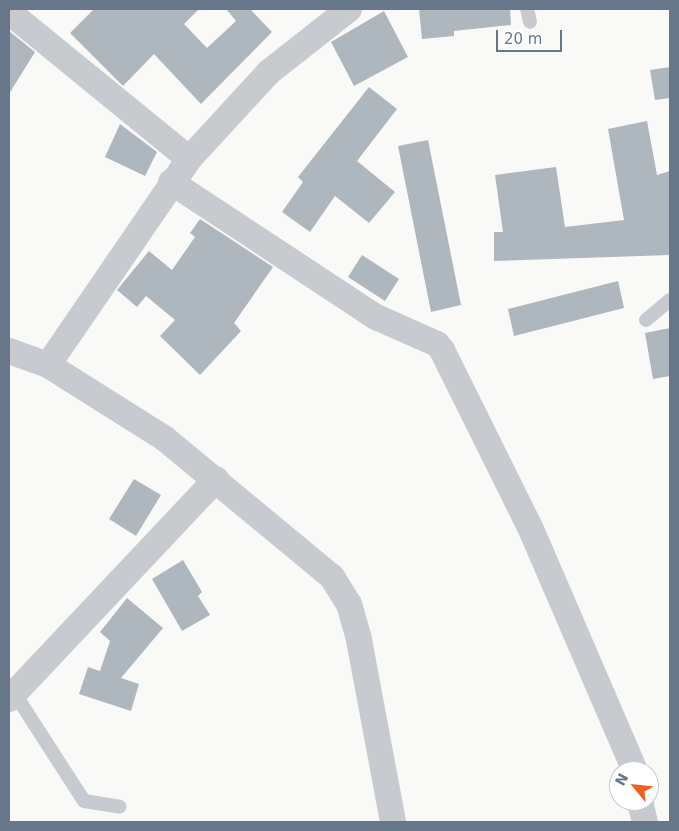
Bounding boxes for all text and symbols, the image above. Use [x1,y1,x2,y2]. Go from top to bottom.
scale bar [499,20,565,52]
text: 20 m [504,30,542,48]
north arrow [609,761,659,811]
text: N [612,770,631,788]

